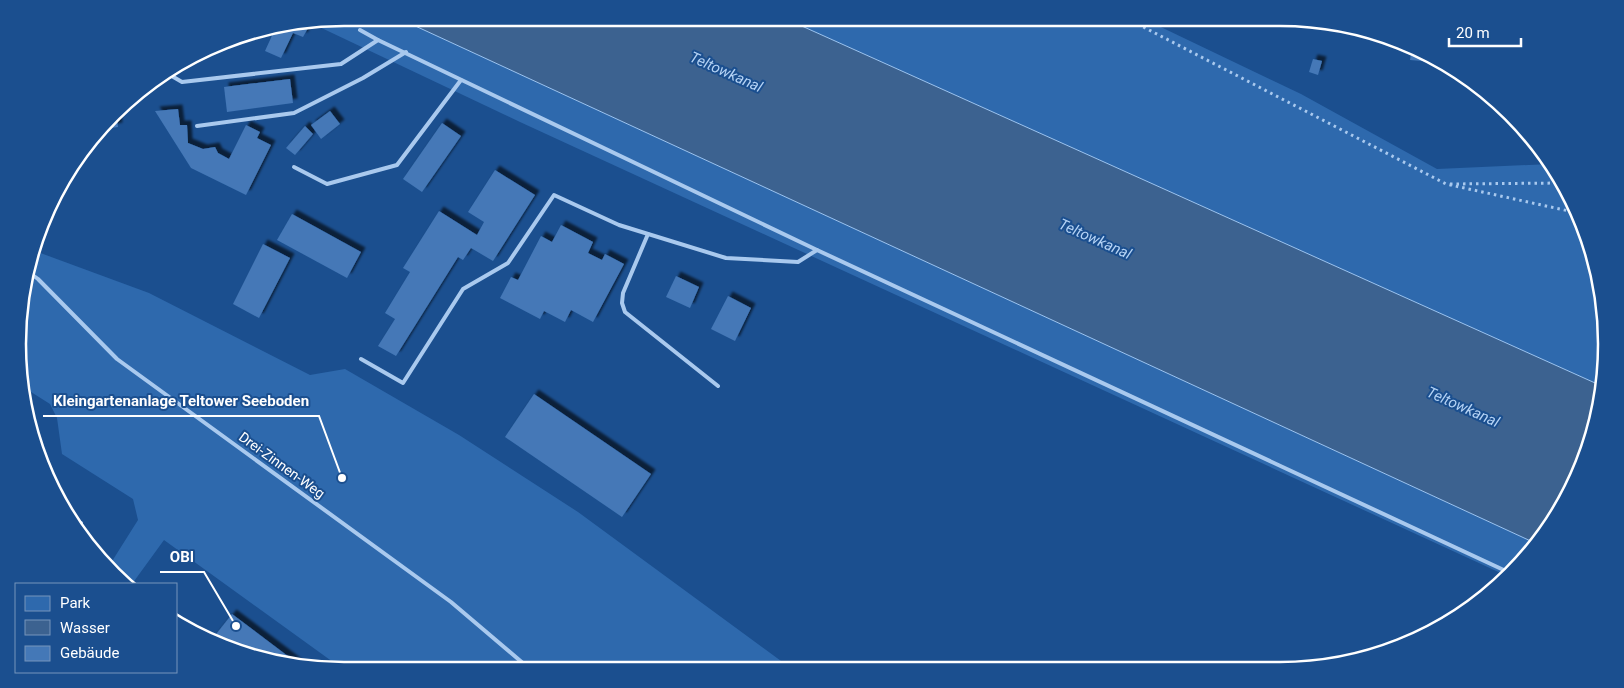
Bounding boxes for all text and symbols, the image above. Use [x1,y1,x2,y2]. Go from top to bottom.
scale bar [1449,15,1522,47]
text: 20 m [1456,24,1490,42]
water label: Teltowkanal [687,48,766,96]
water label: Teltowkanal [1056,215,1135,263]
water label: Teltowkanal [1424,383,1503,431]
callout: Kleingartenanlage Teltower Seeboden [43,386,319,416]
text: Kleingartenanlage Teltower Seeboden [53,392,309,410]
street label: Drei-Zinnen-Weg [236,428,328,502]
callout: OBI [160,542,204,572]
text: OBI [170,548,194,566]
legend [15,583,178,673]
text: Park [60,594,91,612]
text: Wasser [60,619,110,637]
text: Gebäude [60,644,119,662]

